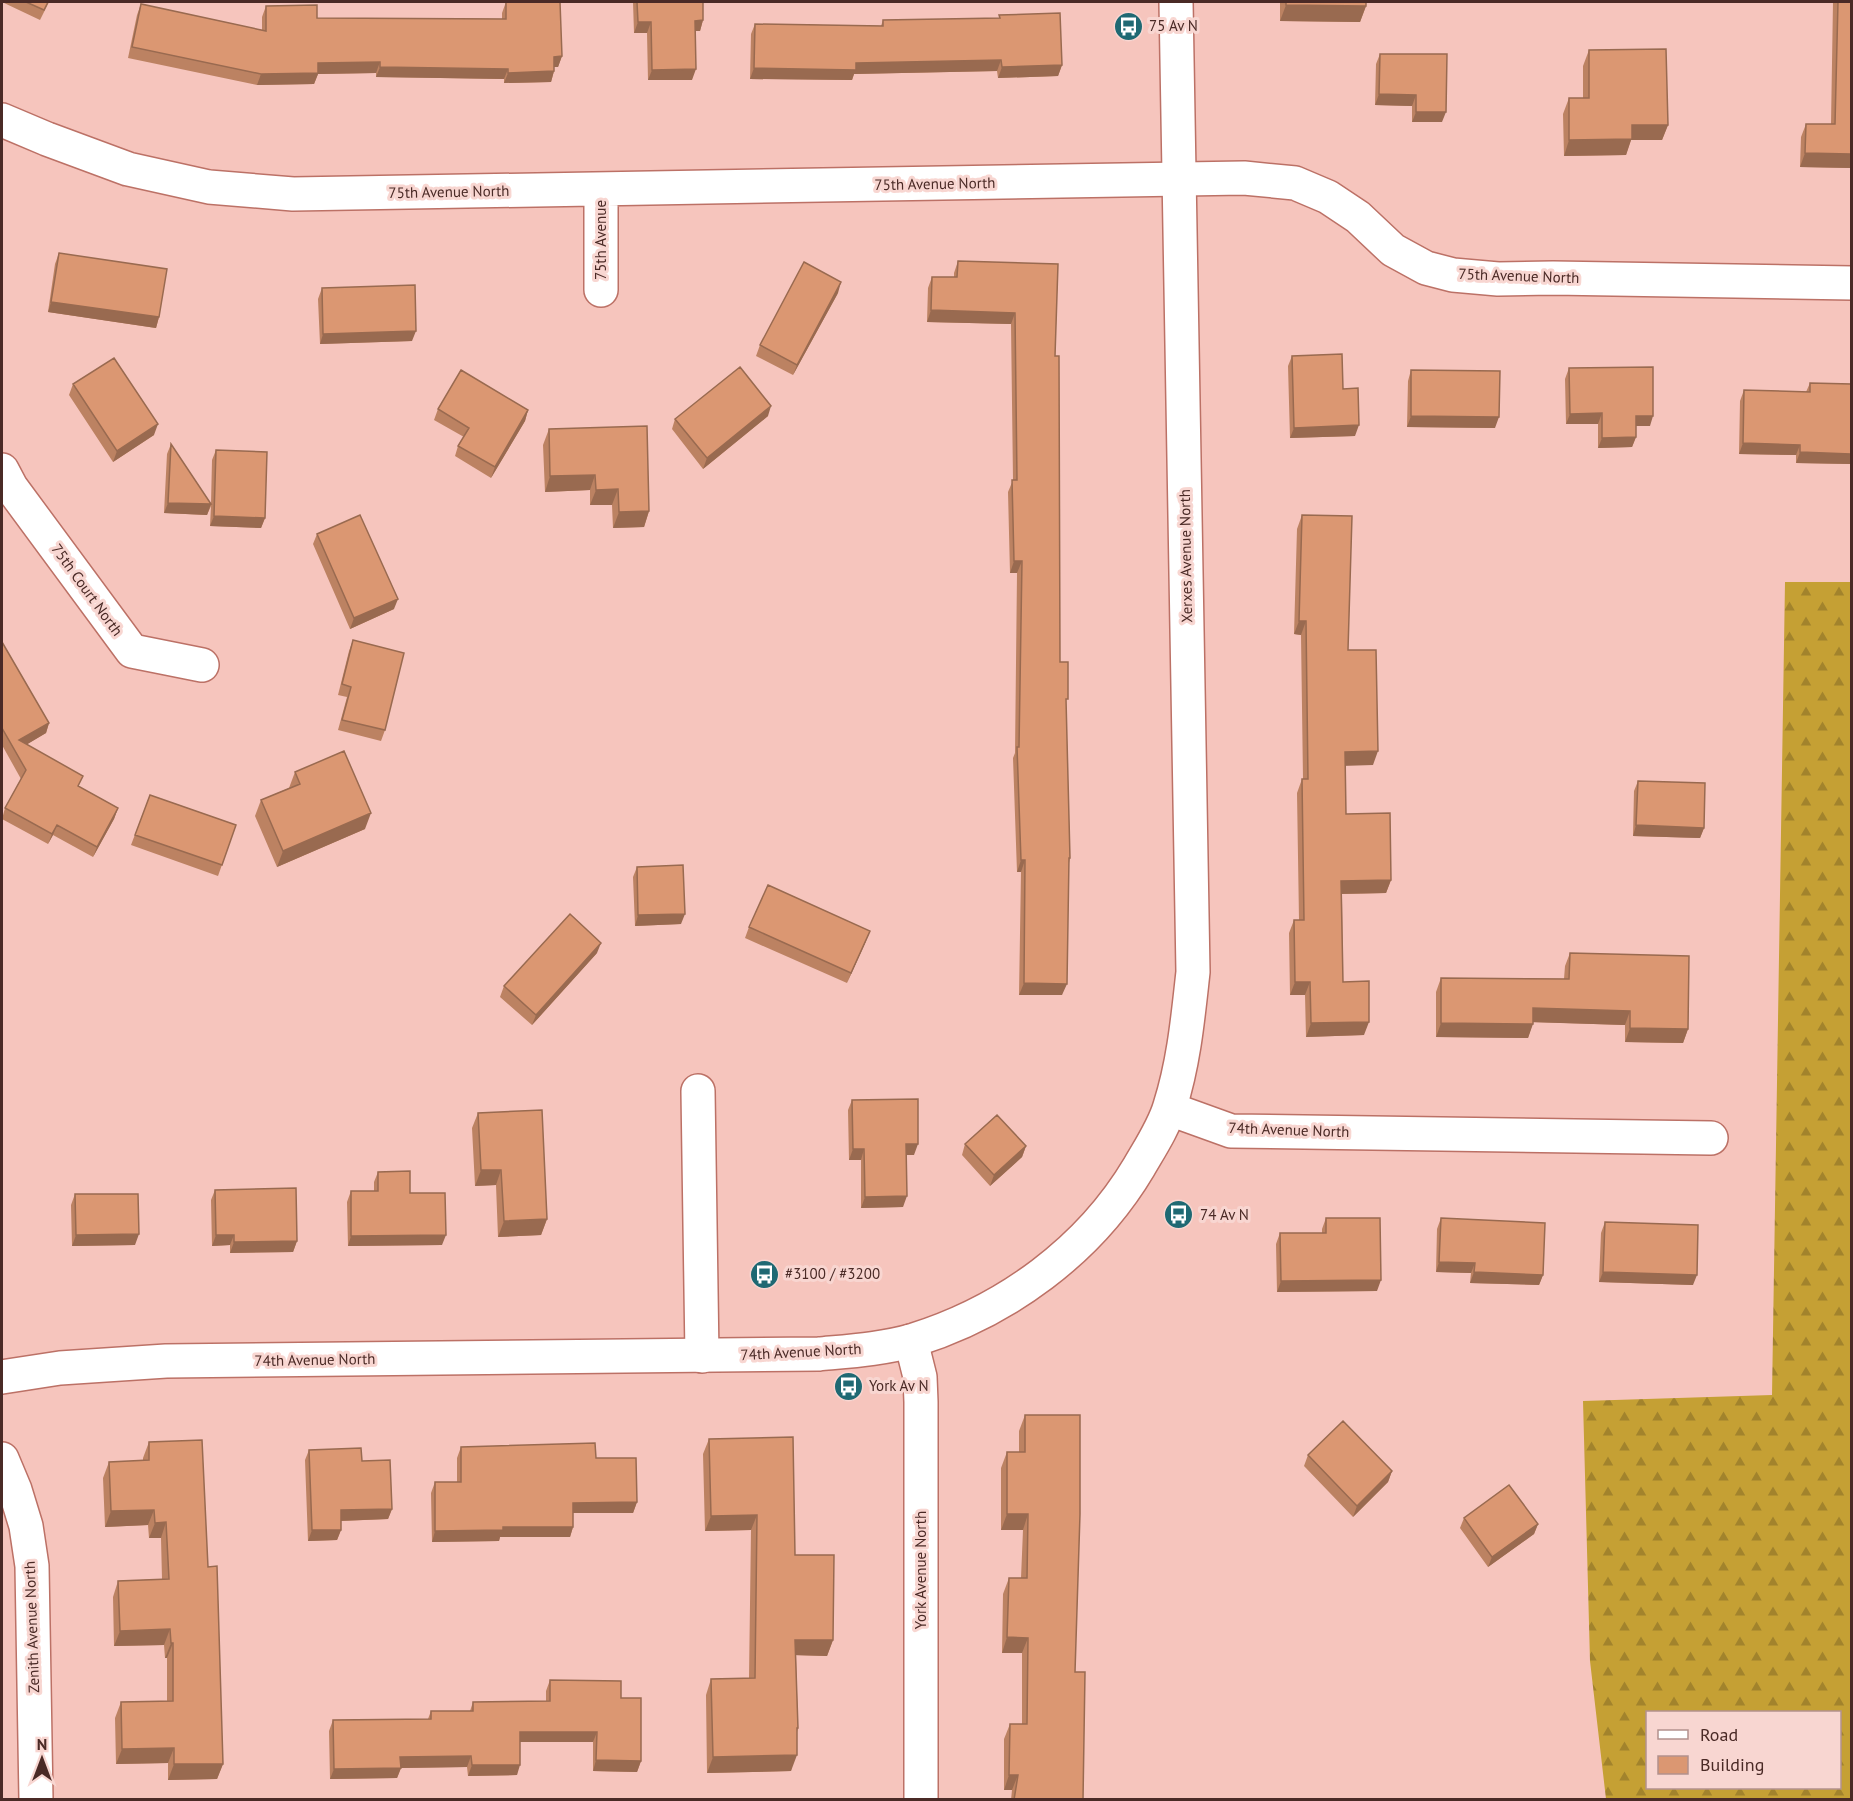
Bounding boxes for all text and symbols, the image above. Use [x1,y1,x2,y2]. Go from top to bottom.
bus stop icon: 75 Av N [1112,10,1144,42]
place label: 75 Av N [1149,16,1198,35]
street label: 75th Avenue North [874,173,996,194]
street label: 75th Avenue North [388,181,510,202]
street label: 75th Avenue [591,200,610,280]
street label: 75th Avenue North [1458,264,1580,287]
street label: Xerxes Avenue North [1175,489,1196,623]
street label: 75th Court North [48,540,127,640]
street label: 74th Avenue North [1228,1118,1350,1141]
bus stop icon: 74 Av N [1163,1199,1195,1231]
place label: 74 Av N [1200,1205,1249,1224]
bus stop icon: #3100 / #3200 [748,1258,780,1290]
place label: #3100 / #3200 [785,1264,880,1283]
street label: 74th Avenue North [740,1339,862,1364]
street label: 74th Avenue North [254,1349,376,1370]
bus stop icon: York Av N [832,1370,864,1402]
place label: York Av N [869,1376,929,1395]
street label: York Avenue North [911,1511,930,1629]
street label: Zenith Avenue North [20,1561,43,1693]
legend [1646,1711,1841,1789]
text: Road [1700,1723,1738,1746]
north arrow [12,1729,72,1789]
text: N [37,1734,47,1754]
text: Building [1700,1753,1764,1776]

